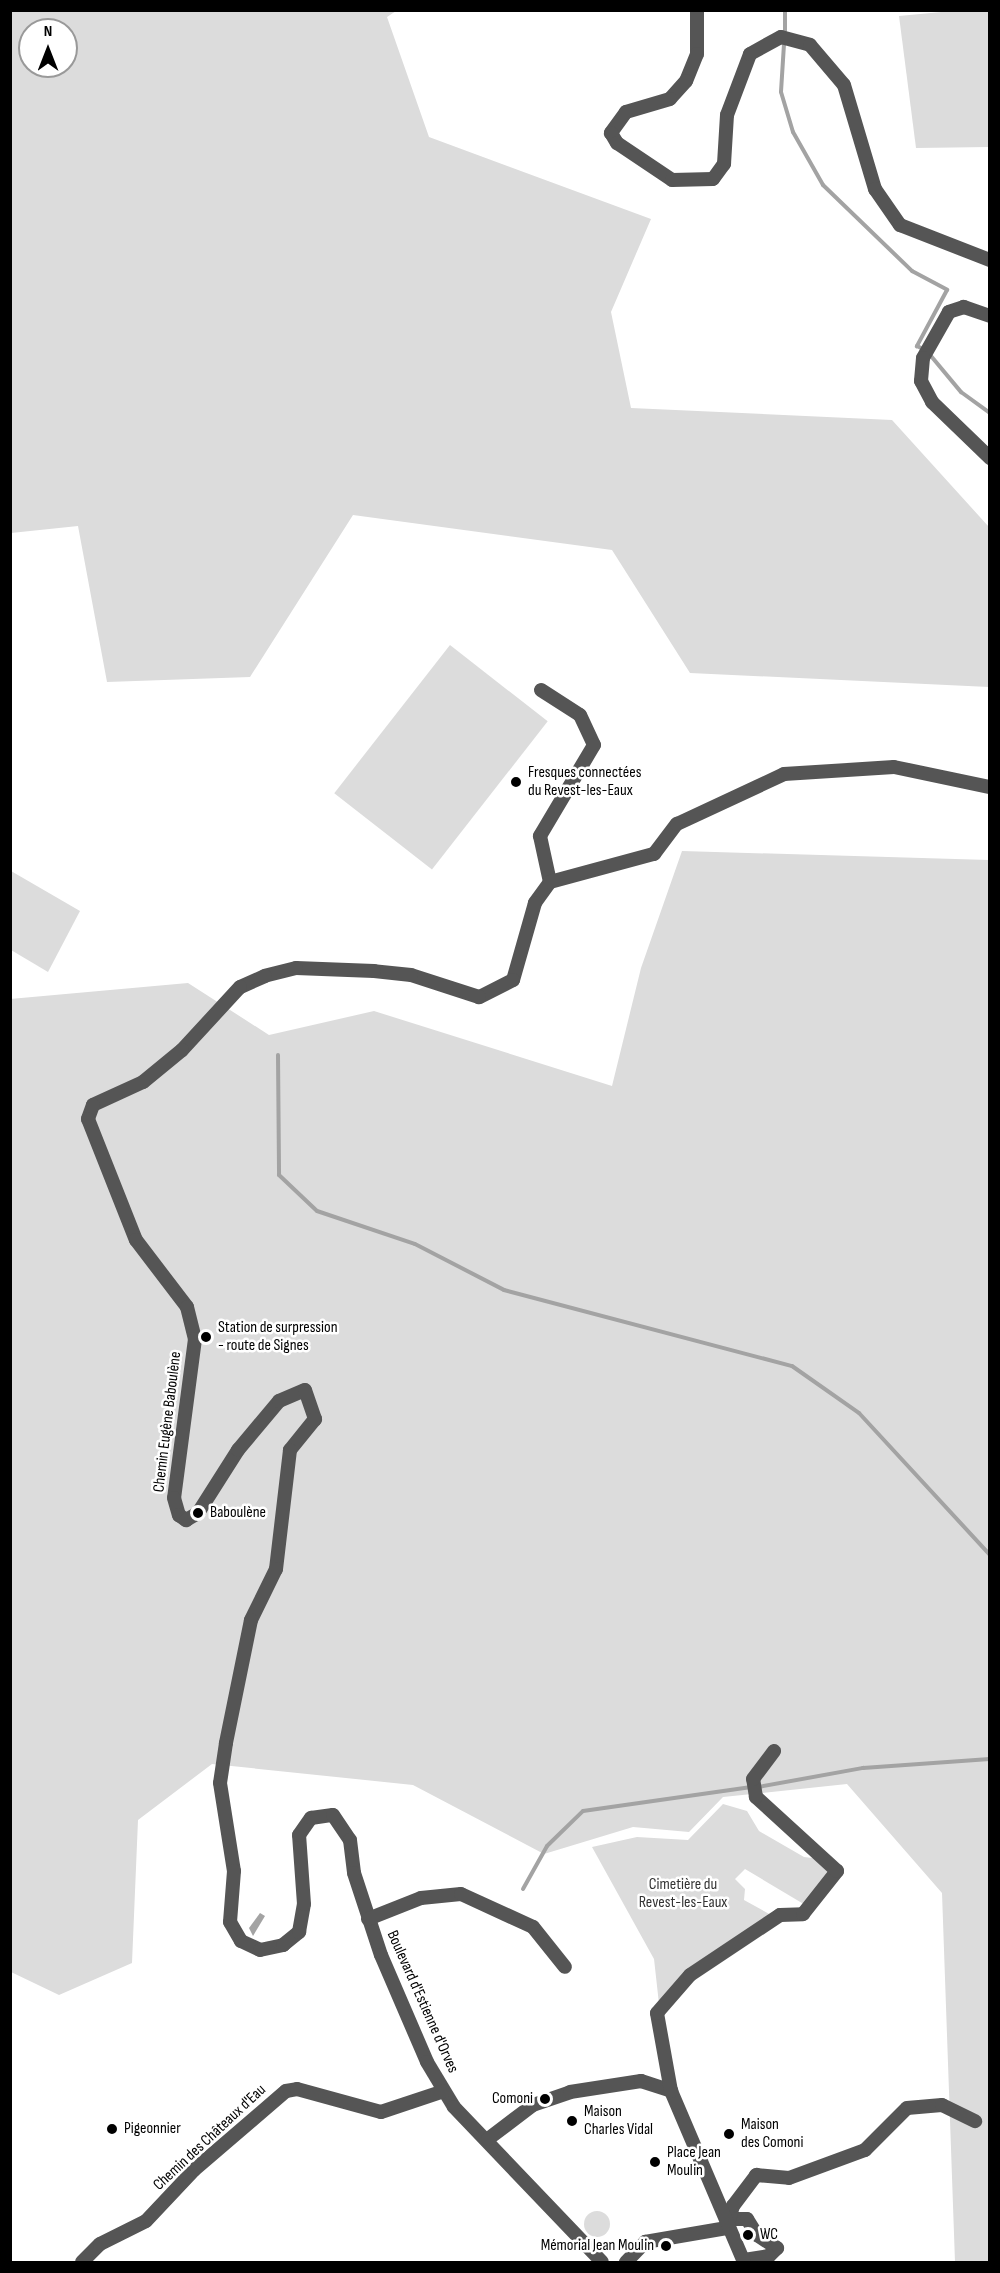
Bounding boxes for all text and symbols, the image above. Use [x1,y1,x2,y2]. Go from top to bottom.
north arrow [18,18,78,78]
text: N [44,22,52,41]
place label: Fresques connectées du Revest-les-Eaux [528,763,641,801]
marker: Fresques connectées du Revest-les-Eaux [509,775,523,789]
place label: Station de surpression - route de Signes [218,1318,338,1356]
marker: Station de surpression - route de Signes [199,1330,213,1344]
street label: Chemin Eugène Baboulène [150,1351,186,1493]
place label: Baboulène [210,1503,266,1523]
marker: Baboulène [191,1506,205,1520]
park label: Cimetière du Revest-les-Eaux [639,1875,727,1913]
street label: Boulevard d'Estienne d'Orves [382,1928,462,2076]
street label: Chemin des Châteaux d'Eau [150,2081,270,2195]
place label: Comoni [492,2089,533,2109]
marker: Comoni [538,2092,552,2106]
place label: Maison Charles Vidal [584,2102,653,2140]
marker: Maison Charles Vidal [565,2114,579,2128]
place label: Maison des Comoni [741,2115,803,2153]
place label: Pigeonnier [124,2119,181,2139]
marker: Pigeonnier [105,2122,119,2136]
marker: Maison des Comoni [722,2127,736,2141]
place label: Place Jean Moulin [667,2143,721,2181]
marker: Place Jean Moulin [648,2155,662,2169]
place label: WC [760,2225,778,2245]
marker: WC [741,2228,755,2242]
place label: Mémorial Jean Moulin [541,2236,654,2256]
marker: Mémorial Jean Moulin [659,2239,673,2253]

